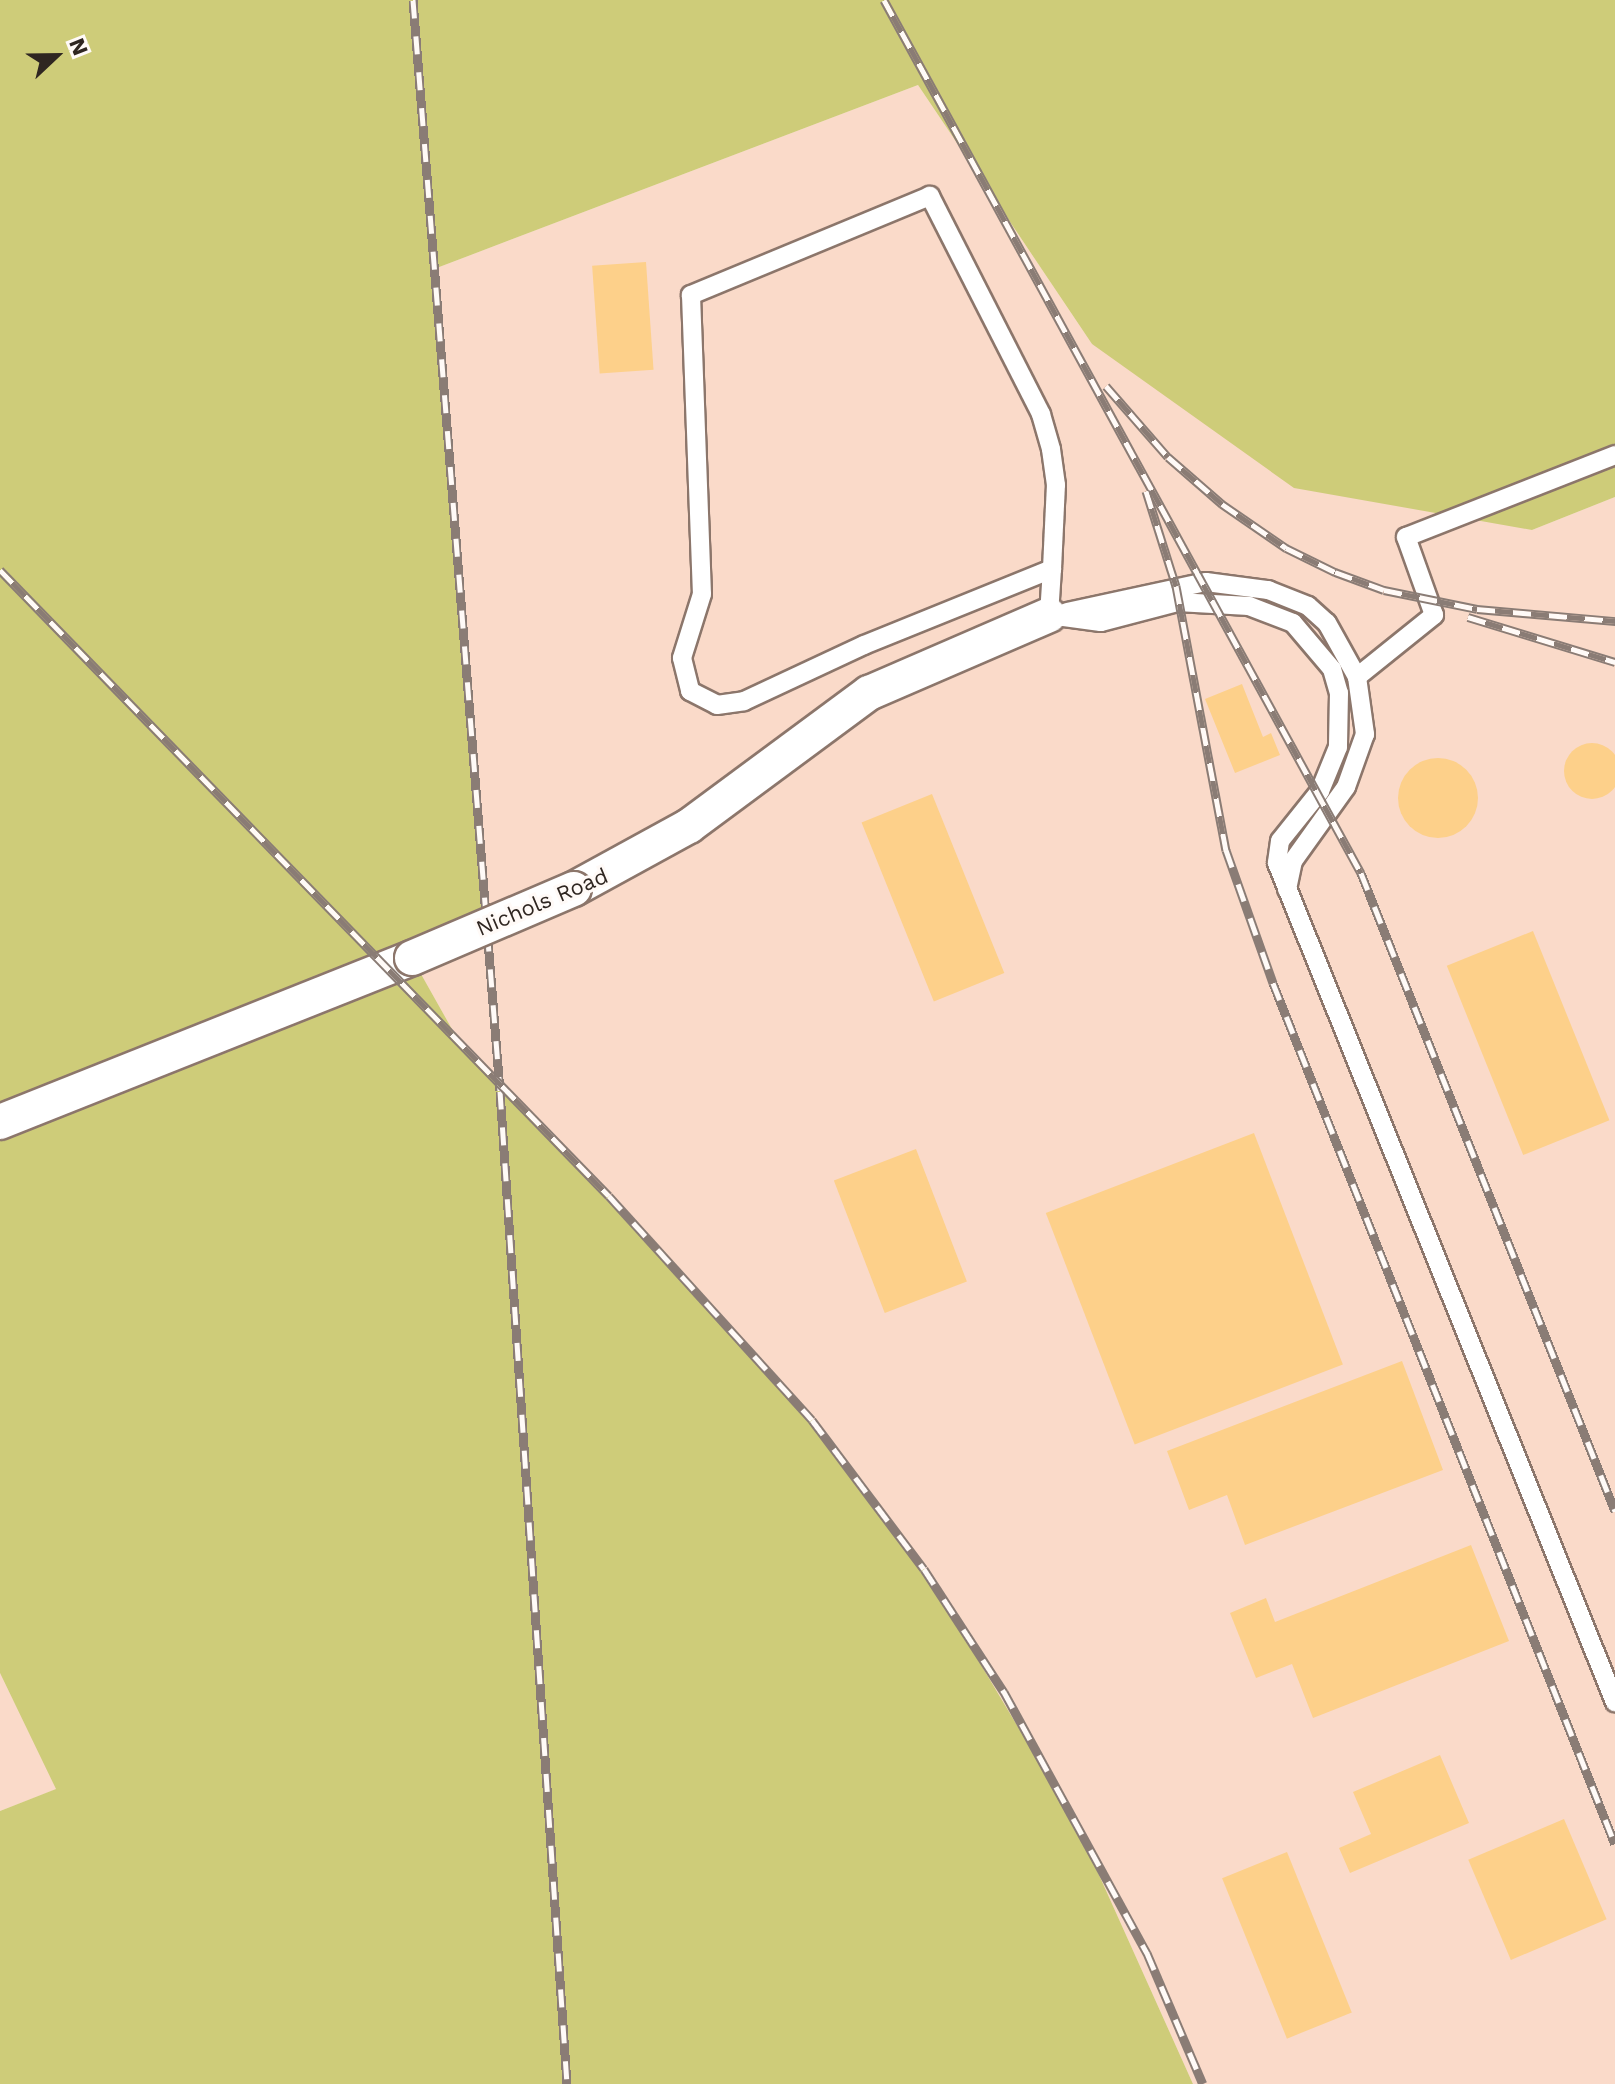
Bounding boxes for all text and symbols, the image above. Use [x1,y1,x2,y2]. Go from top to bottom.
north arrow [16,16,96,96]
text: N [64,35,93,59]
street label: Nichols Road [472,862,612,942]

